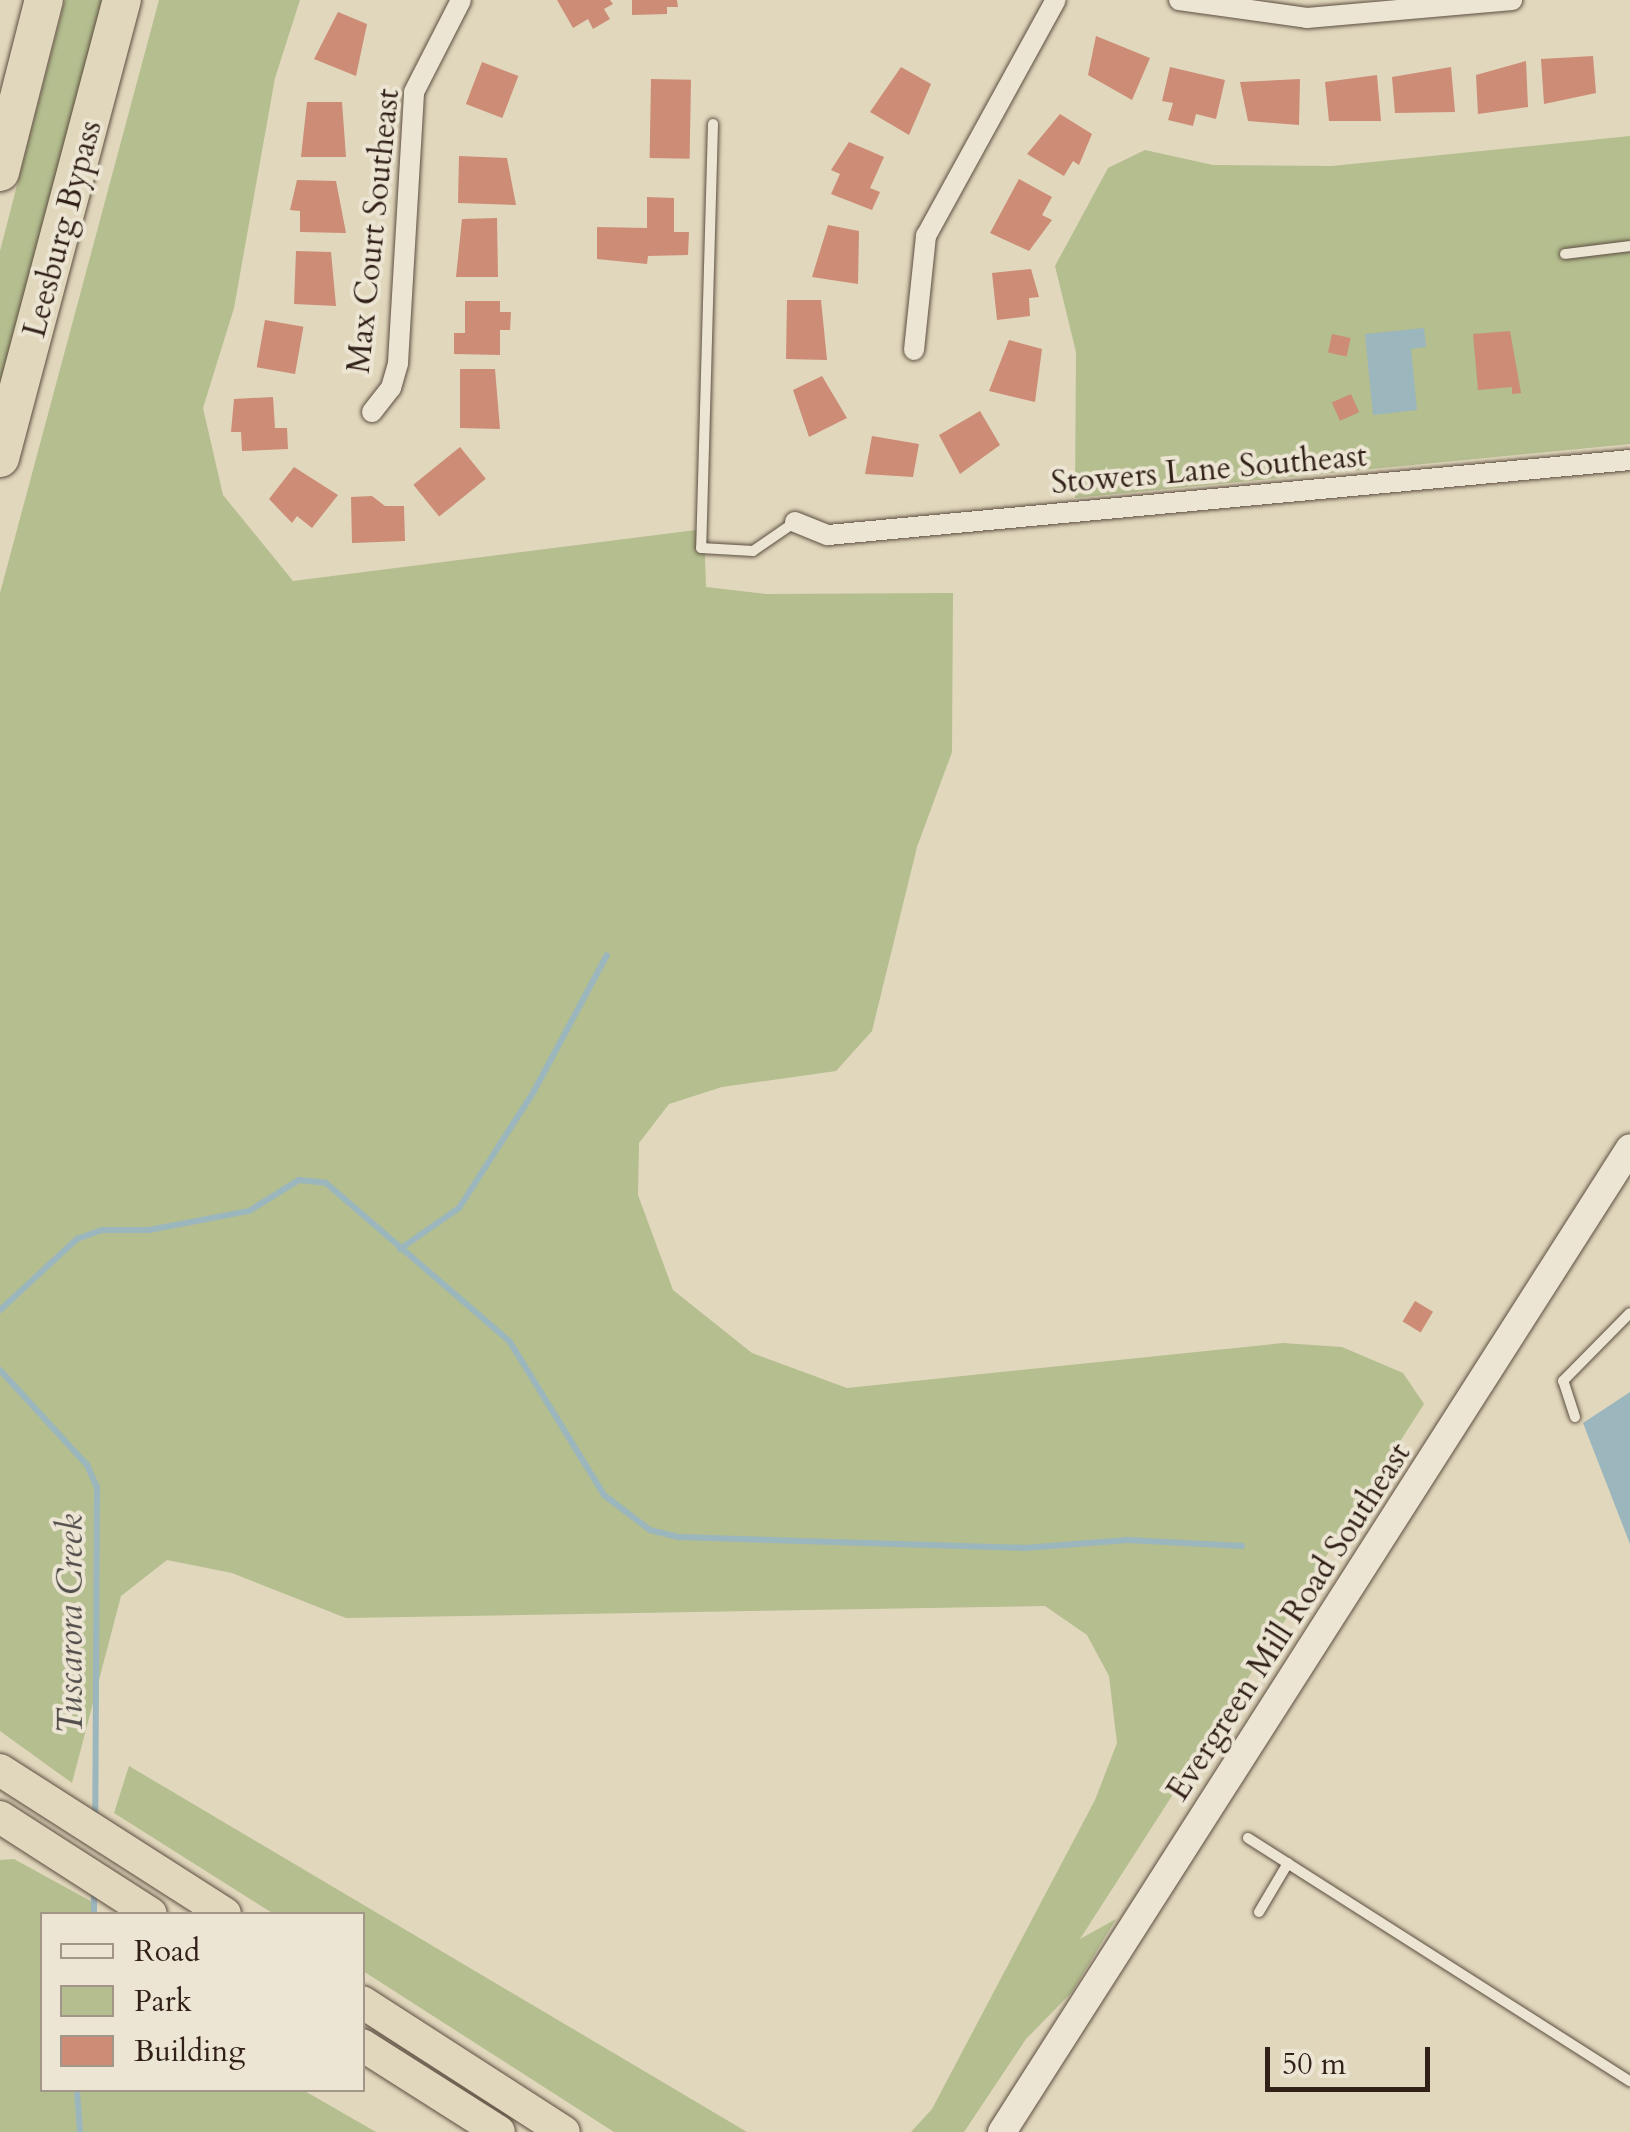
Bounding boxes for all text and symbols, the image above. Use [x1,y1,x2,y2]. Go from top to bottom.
street label: Max Court Southeast [340,87,408,375]
street label: Leesburg Bypass [16,116,110,342]
street label: Stowers Lane Southeast [1050,437,1368,503]
street label: Evergreen Mill Road Southeast [1159,1436,1419,1808]
water label: Tuscarora Creek [50,1514,92,1734]
legend [40,1912,365,2092]
text: Road [134,1931,200,1972]
text: Park [134,1981,192,2022]
scale bar [1270,2027,1435,2089]
text: Building [134,2031,245,2072]
text: 50 m [1282,2044,1346,2085]

